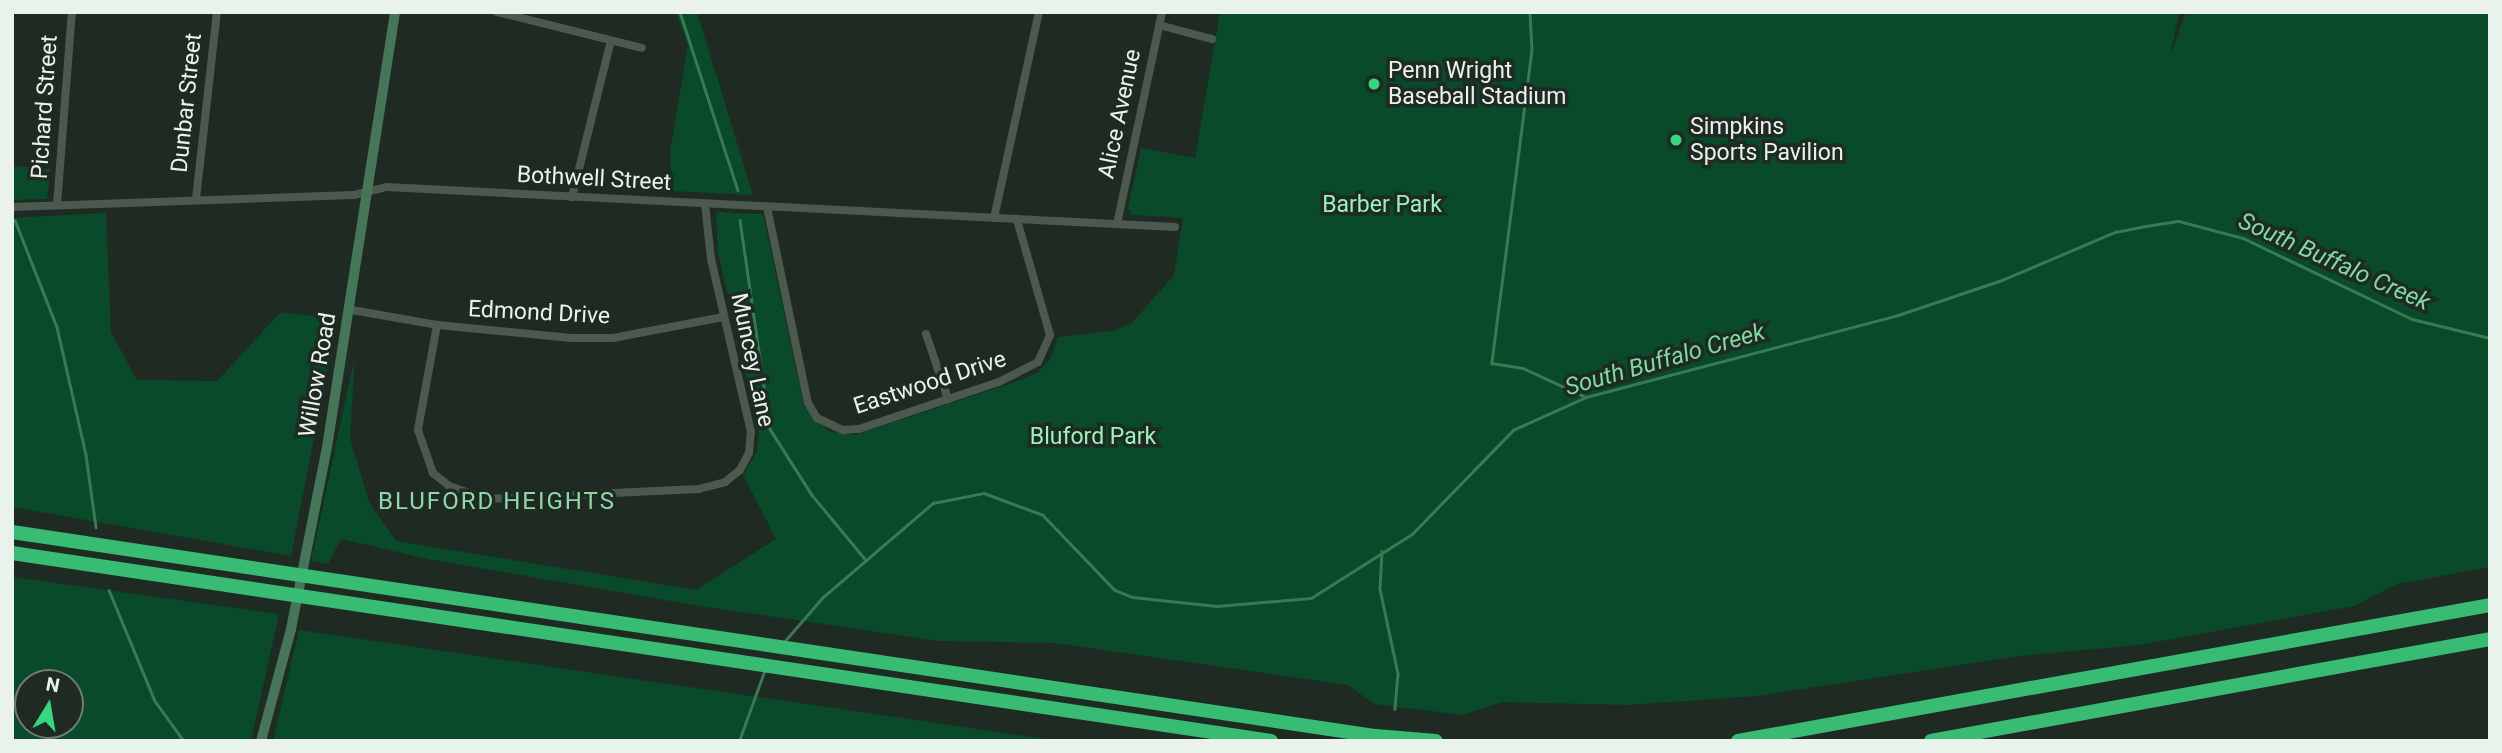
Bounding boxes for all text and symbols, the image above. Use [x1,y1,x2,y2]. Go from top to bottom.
street label: Dunbar Street [166,32,208,174]
street label: Pichard Street [26,34,64,180]
street label: Alice Avenue [1093,47,1147,181]
place label: Penn Wright Baseball Stadium [1388,57,1566,111]
marker: Penn Wright Baseball Stadium [1366,76,1382,92]
place label: Simpkins Sports Pavilion [1690,113,1844,167]
marker: Simpkins Sports Pavilion [1668,132,1684,148]
street label: Bothwell Street [516,161,672,197]
park label: Barber Park [1322,191,1442,219]
water label: South Buffalo Creek [2234,207,2434,317]
street label: Muncey Lane [724,291,780,429]
street label: Edmond Drive [467,295,611,331]
street label: Willow Road [293,311,343,439]
water label: South Buffalo Creek [1562,318,1768,402]
street label: Eastwood Drive [850,345,1010,421]
park label: Bluford Park [1030,423,1156,451]
district label: BLUFORD HEIGHTS [380,488,614,516]
north arrow [14,669,84,739]
text: N [44,672,61,697]

